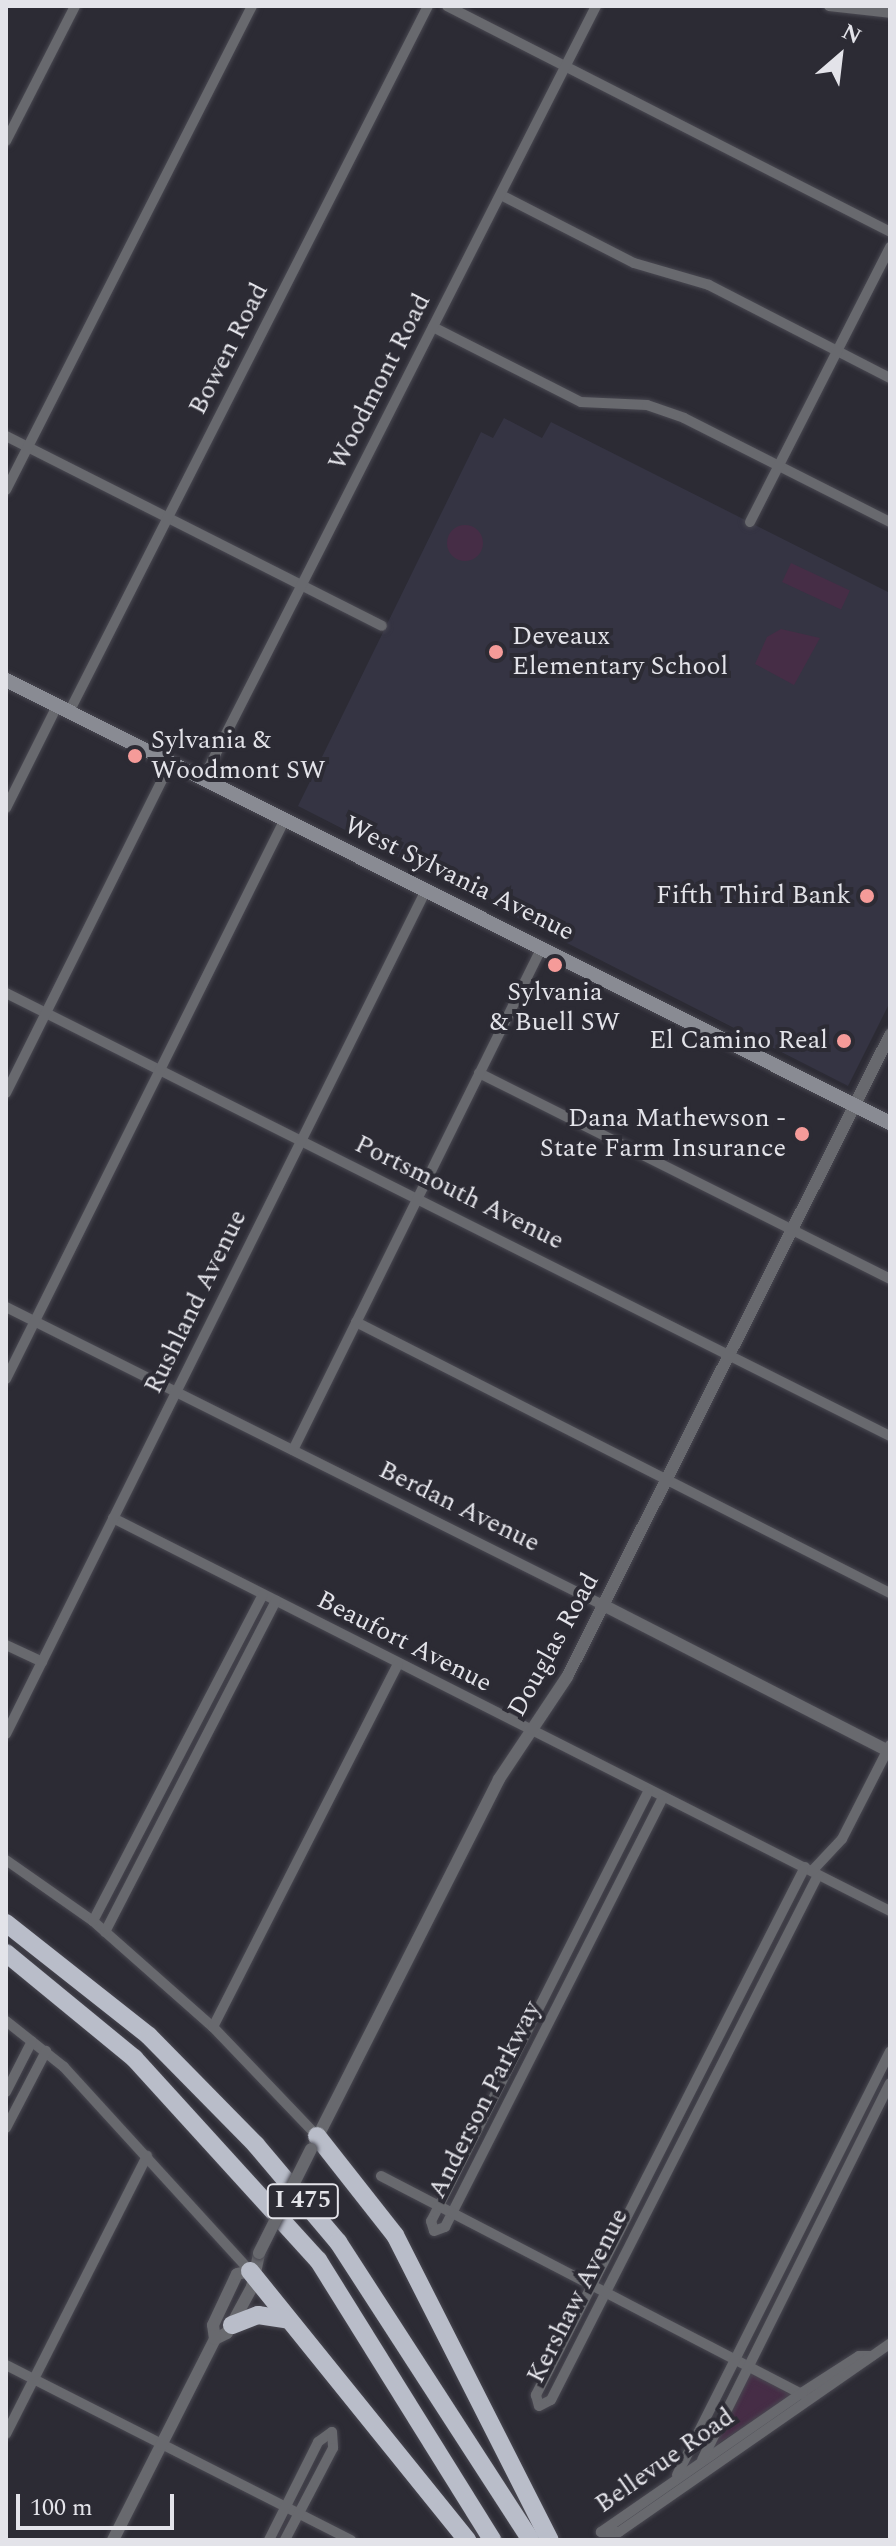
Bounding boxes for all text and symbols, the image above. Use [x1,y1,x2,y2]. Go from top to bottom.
north arrow [800,16,880,96]
text: N [836,16,867,53]
street label: Bowen Road [182,278,276,420]
street label: Woodmont Road [322,289,438,475]
place label: Deveaux Elementary School [512,621,728,682]
marker: Deveaux Elementary School [487,643,505,661]
place label: Sylvania & Woodmont SW [151,725,325,786]
marker: Sylvania & Woodmont SW [126,747,144,765]
street label: West Sylvania Avenue [339,810,579,948]
place label: Fifth Third Bank [656,880,851,912]
marker: Fifth Third Bank [858,887,876,905]
marker: Sylvania & Buell SW [546,956,564,974]
place label: Sylvania & Buell SW [490,977,620,1038]
place label: El Camino Real [649,1025,828,1057]
marker: El Camino Real [835,1032,853,1050]
place label: Dana Mathewson - State Farm Insurance [540,1103,786,1164]
marker: Dana Mathewson - State Farm Insurance [793,1125,811,1143]
street label: Portsmouth Avenue [349,1129,569,1257]
street label: Rushland Avenue [138,1205,254,1399]
street label: Berdan Avenue [374,1455,544,1559]
street label: Douglas Road [502,1568,606,1722]
street label: Beaufort Avenue [311,1584,497,1700]
street label: Anderson Parkway [422,1996,548,2204]
road number: I 475 [265,2181,341,2221]
street label: Kershaw Avenue [521,2203,635,2389]
street label: Bellevue Road [589,2402,741,2520]
scale bar [20,2478,178,2528]
text: 100 m [30,2490,93,2526]

